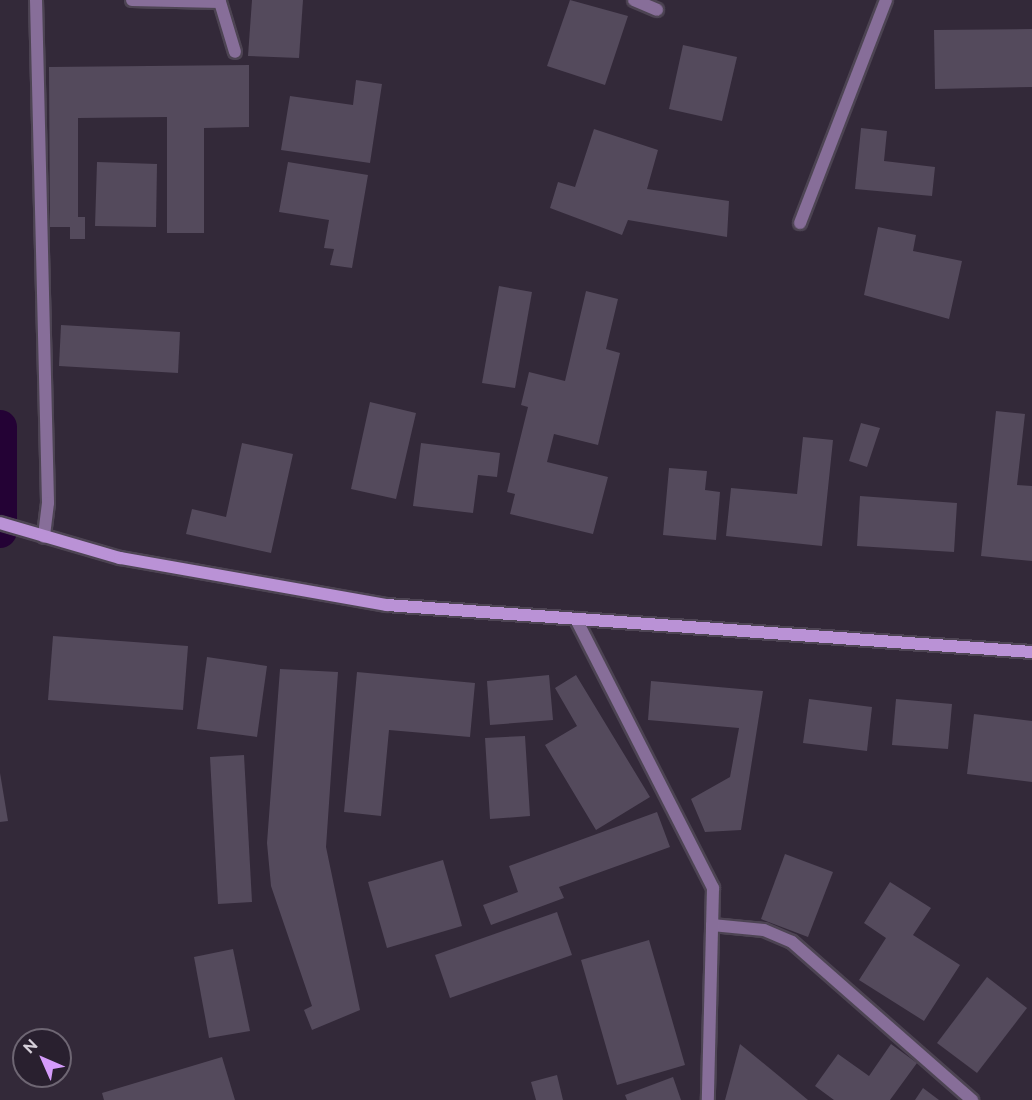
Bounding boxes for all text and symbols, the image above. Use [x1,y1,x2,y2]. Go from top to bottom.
north arrow [12,1028,72,1088]
text: N [19,1035,41,1057]

